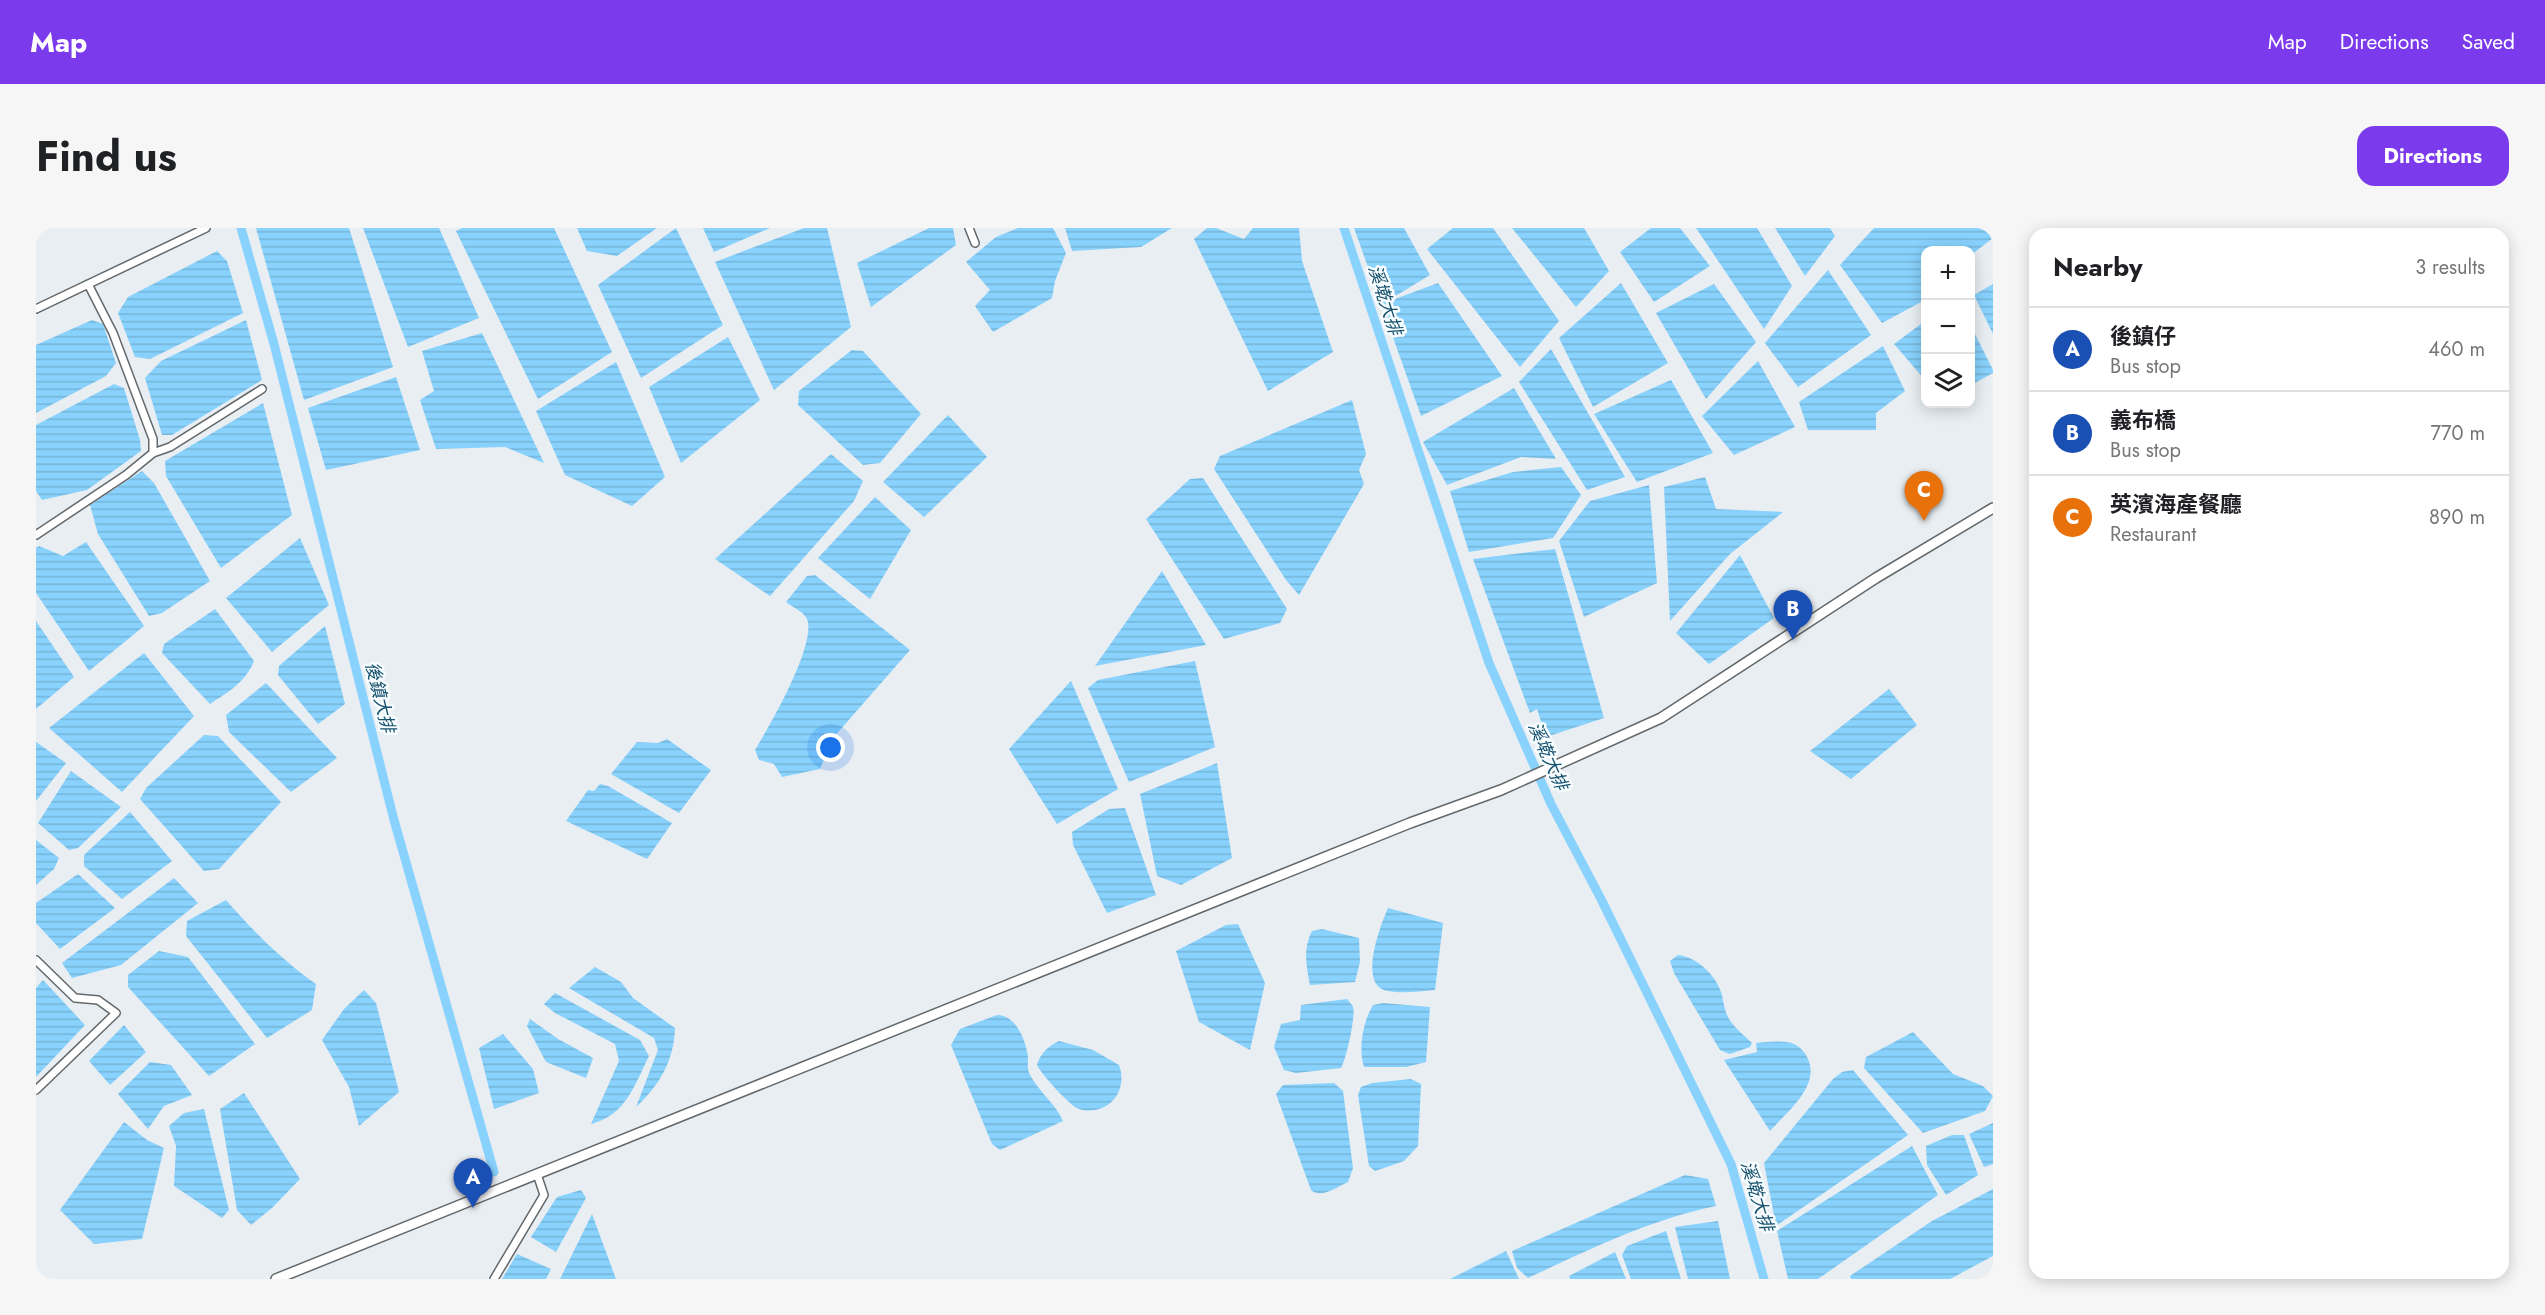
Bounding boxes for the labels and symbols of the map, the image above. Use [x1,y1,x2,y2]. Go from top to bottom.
water label: 溪墘大排 [1362,262,1409,340]
pin: C [1904,472,1944,521]
pin: B [1774,590,1812,640]
water label: 後鎮大排 [359,659,402,737]
water label: 溪墘大排 [1521,718,1575,796]
your location [816,733,845,762]
pin: A [454,1158,492,1208]
water label: 溪墘大排 [1734,1158,1781,1236]

